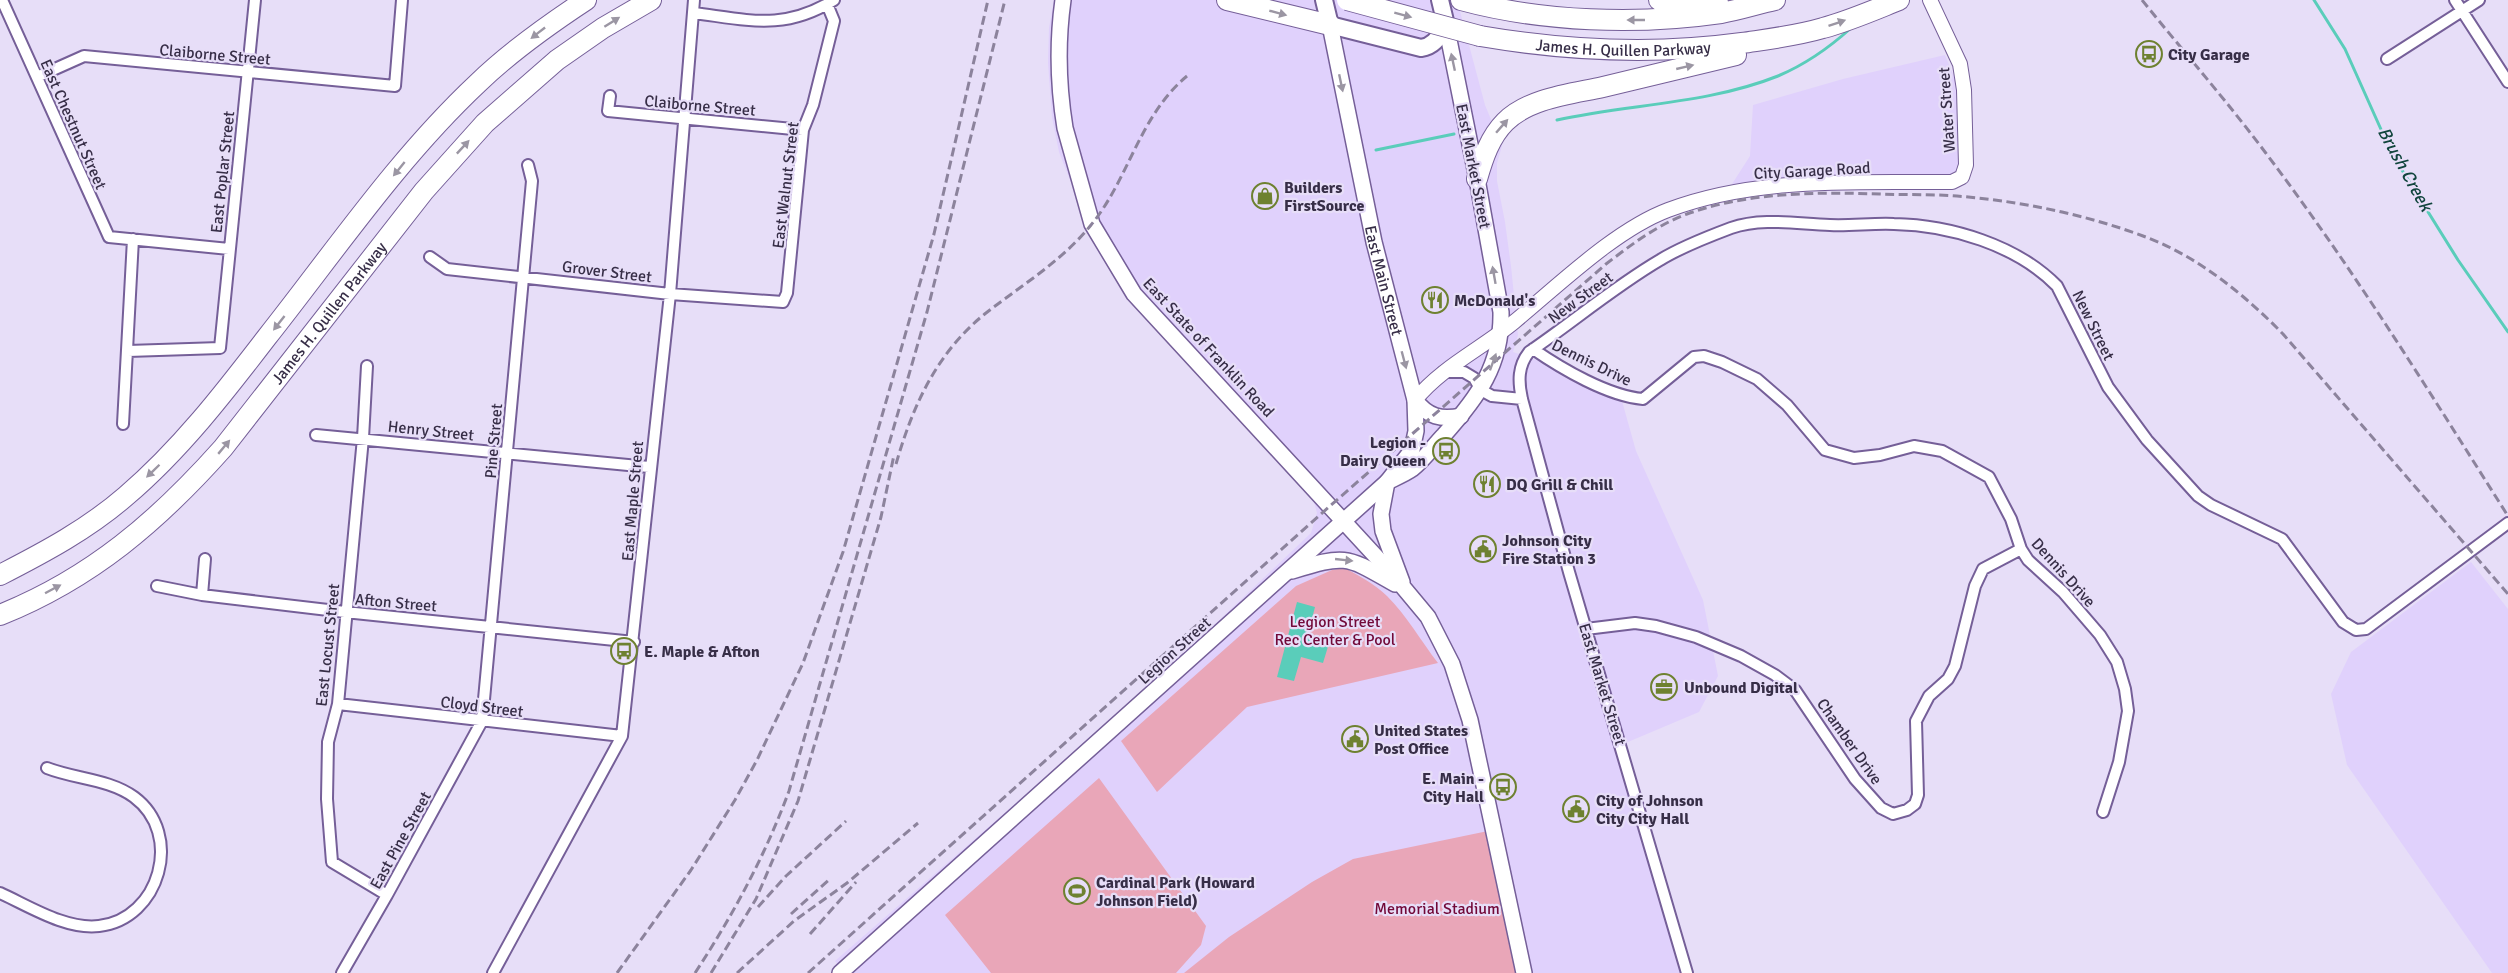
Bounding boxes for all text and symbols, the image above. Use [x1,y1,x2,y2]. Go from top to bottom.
one-way arrow [1269,9,1288,19]
one-way arrow [1394,11,1412,20]
one-way arrow [1627,15,1646,25]
one-way arrow [604,17,620,28]
one-way arrow [1828,18,1846,28]
one-way arrow [530,27,545,39]
street label: James H. Quillen Parkway [1535,35,1712,61]
bus stop icon: City Garage [2134,39,2164,69]
street label: Claiborne Street [159,40,272,70]
place label: City Garage [2168,45,2250,65]
one-way arrow [1448,53,1458,72]
street label: East Chestnut Street [35,56,111,193]
one-way arrow [1676,62,1694,72]
street label: Water Street [1934,66,1960,153]
one-way arrow [1337,73,1346,92]
street label: Claiborne Street [644,91,757,121]
street label: East Market Street [1451,102,1495,231]
street label: East Poplar Street [207,110,239,234]
one-way arrow [1495,119,1509,134]
street label: East Walnut Street [768,120,804,250]
water label: Brush Creek [2373,123,2438,217]
one-way arrow [456,140,470,154]
street label: City Garage Road [1753,158,1871,184]
one-way arrow [393,162,405,177]
place label: Builders FirstSource [1284,178,1364,216]
shop icon: Builders FirstSource [1250,181,1280,211]
street label: East Main Street [1360,224,1407,338]
street label: James H. Quillen Parkway [268,238,392,388]
street label: Grover Street [561,257,653,287]
one-way arrow [1489,265,1498,284]
street label: New Street [1544,267,1617,328]
street label: East State of Franklin Road [1138,274,1278,422]
restaurant icon: McDonald's [1420,285,1450,315]
street label: New Street [2068,287,2119,364]
place label: McDonald's [1454,291,1535,311]
one-way arrow [272,315,285,331]
street label: Dennis Drive [1548,335,1635,391]
one-way arrow [1400,351,1409,369]
one-way arrow [1489,353,1499,371]
street label: Pine Street [481,402,507,479]
street label: Henry Street [387,417,475,446]
place label: Legion - Dairy Queen [1340,433,1426,471]
bus stop icon: Legion - Dairy Queen [1431,436,1461,466]
one-way arrow [217,439,230,455]
street label: East Maple Street [618,440,648,562]
one-way arrow [146,464,160,478]
restaurant icon: DQ Grill & Chill [1472,469,1502,499]
place label: DQ Grill & Chill [1506,475,1613,495]
place label: Johnson City Fire Station 3 [1502,531,1596,569]
public building icon: Johnson City Fire Station 3 [1468,534,1498,564]
street label: Dennis Drive [2027,534,2100,611]
one-way arrow [1334,556,1353,565]
street label: East Locust Street [312,582,344,708]
one-way arrow [44,584,61,594]
street label: Afton Street [354,589,438,617]
park label: Legion Street Rec Center & Pool [1274,612,1396,650]
street label: Legion Street [1134,613,1215,689]
street label: East Market Street [1574,621,1630,748]
bus stop icon: E. Maple & Afton [609,636,639,666]
place label: E. Maple & Afton [644,642,760,662]
office icon: Unbound Digital [1649,672,1679,702]
place label: Unbound Digital [1684,678,1798,698]
street label: Cloyd Street [439,692,525,722]
street label: Chamber Drive [1812,695,1886,789]
place label: United States Post Office [1374,721,1468,759]
public building icon: United States Post Office [1340,724,1370,754]
place label: E. Main - City Hall [1422,769,1484,807]
bus stop icon: E. Main - City Hall [1488,772,1518,802]
street label: East Pine Street [366,788,436,893]
place label: City of Johnson City City Hall [1596,791,1703,829]
public building icon: City of Johnson City City Hall [1561,794,1591,824]
place label: Cardinal Park (Howard Johnson Field) [1096,873,1255,911]
sports icon: Cardinal Park (Howard Johnson Field) [1062,876,1092,906]
park label: Memorial Stadium [1374,899,1500,919]

